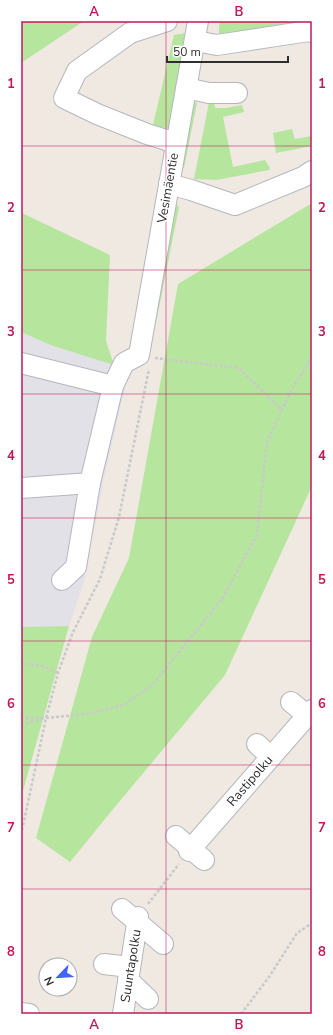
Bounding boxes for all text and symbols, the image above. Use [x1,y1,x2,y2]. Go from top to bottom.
text: A [89,3,99,21]
text: B [235,3,244,21]
scale bar [167,38,288,64]
text: 50 m [173,44,201,60]
text: 1 [7,75,15,93]
text: 1 [318,75,326,93]
street label: Vesimäentie [153,151,183,226]
text: 2 [7,199,15,217]
text: 2 [318,199,326,217]
text: 3 [7,323,15,341]
text: 3 [318,323,326,341]
text: 4 [7,447,15,465]
text: 4 [318,447,326,465]
text: 5 [7,571,15,589]
text: 5 [318,571,326,589]
text: 6 [7,695,15,713]
text: 6 [318,695,326,713]
street label: Rastipolku [223,752,277,810]
text: 7 [7,819,15,837]
text: 7 [318,819,326,837]
street label: Suuntapolku [116,928,146,1004]
text: 8 [7,943,15,961]
text: 8 [318,943,326,961]
north arrow [38,957,78,997]
text: N [41,974,58,988]
text: A [89,1016,99,1034]
text: B [235,1016,244,1034]

